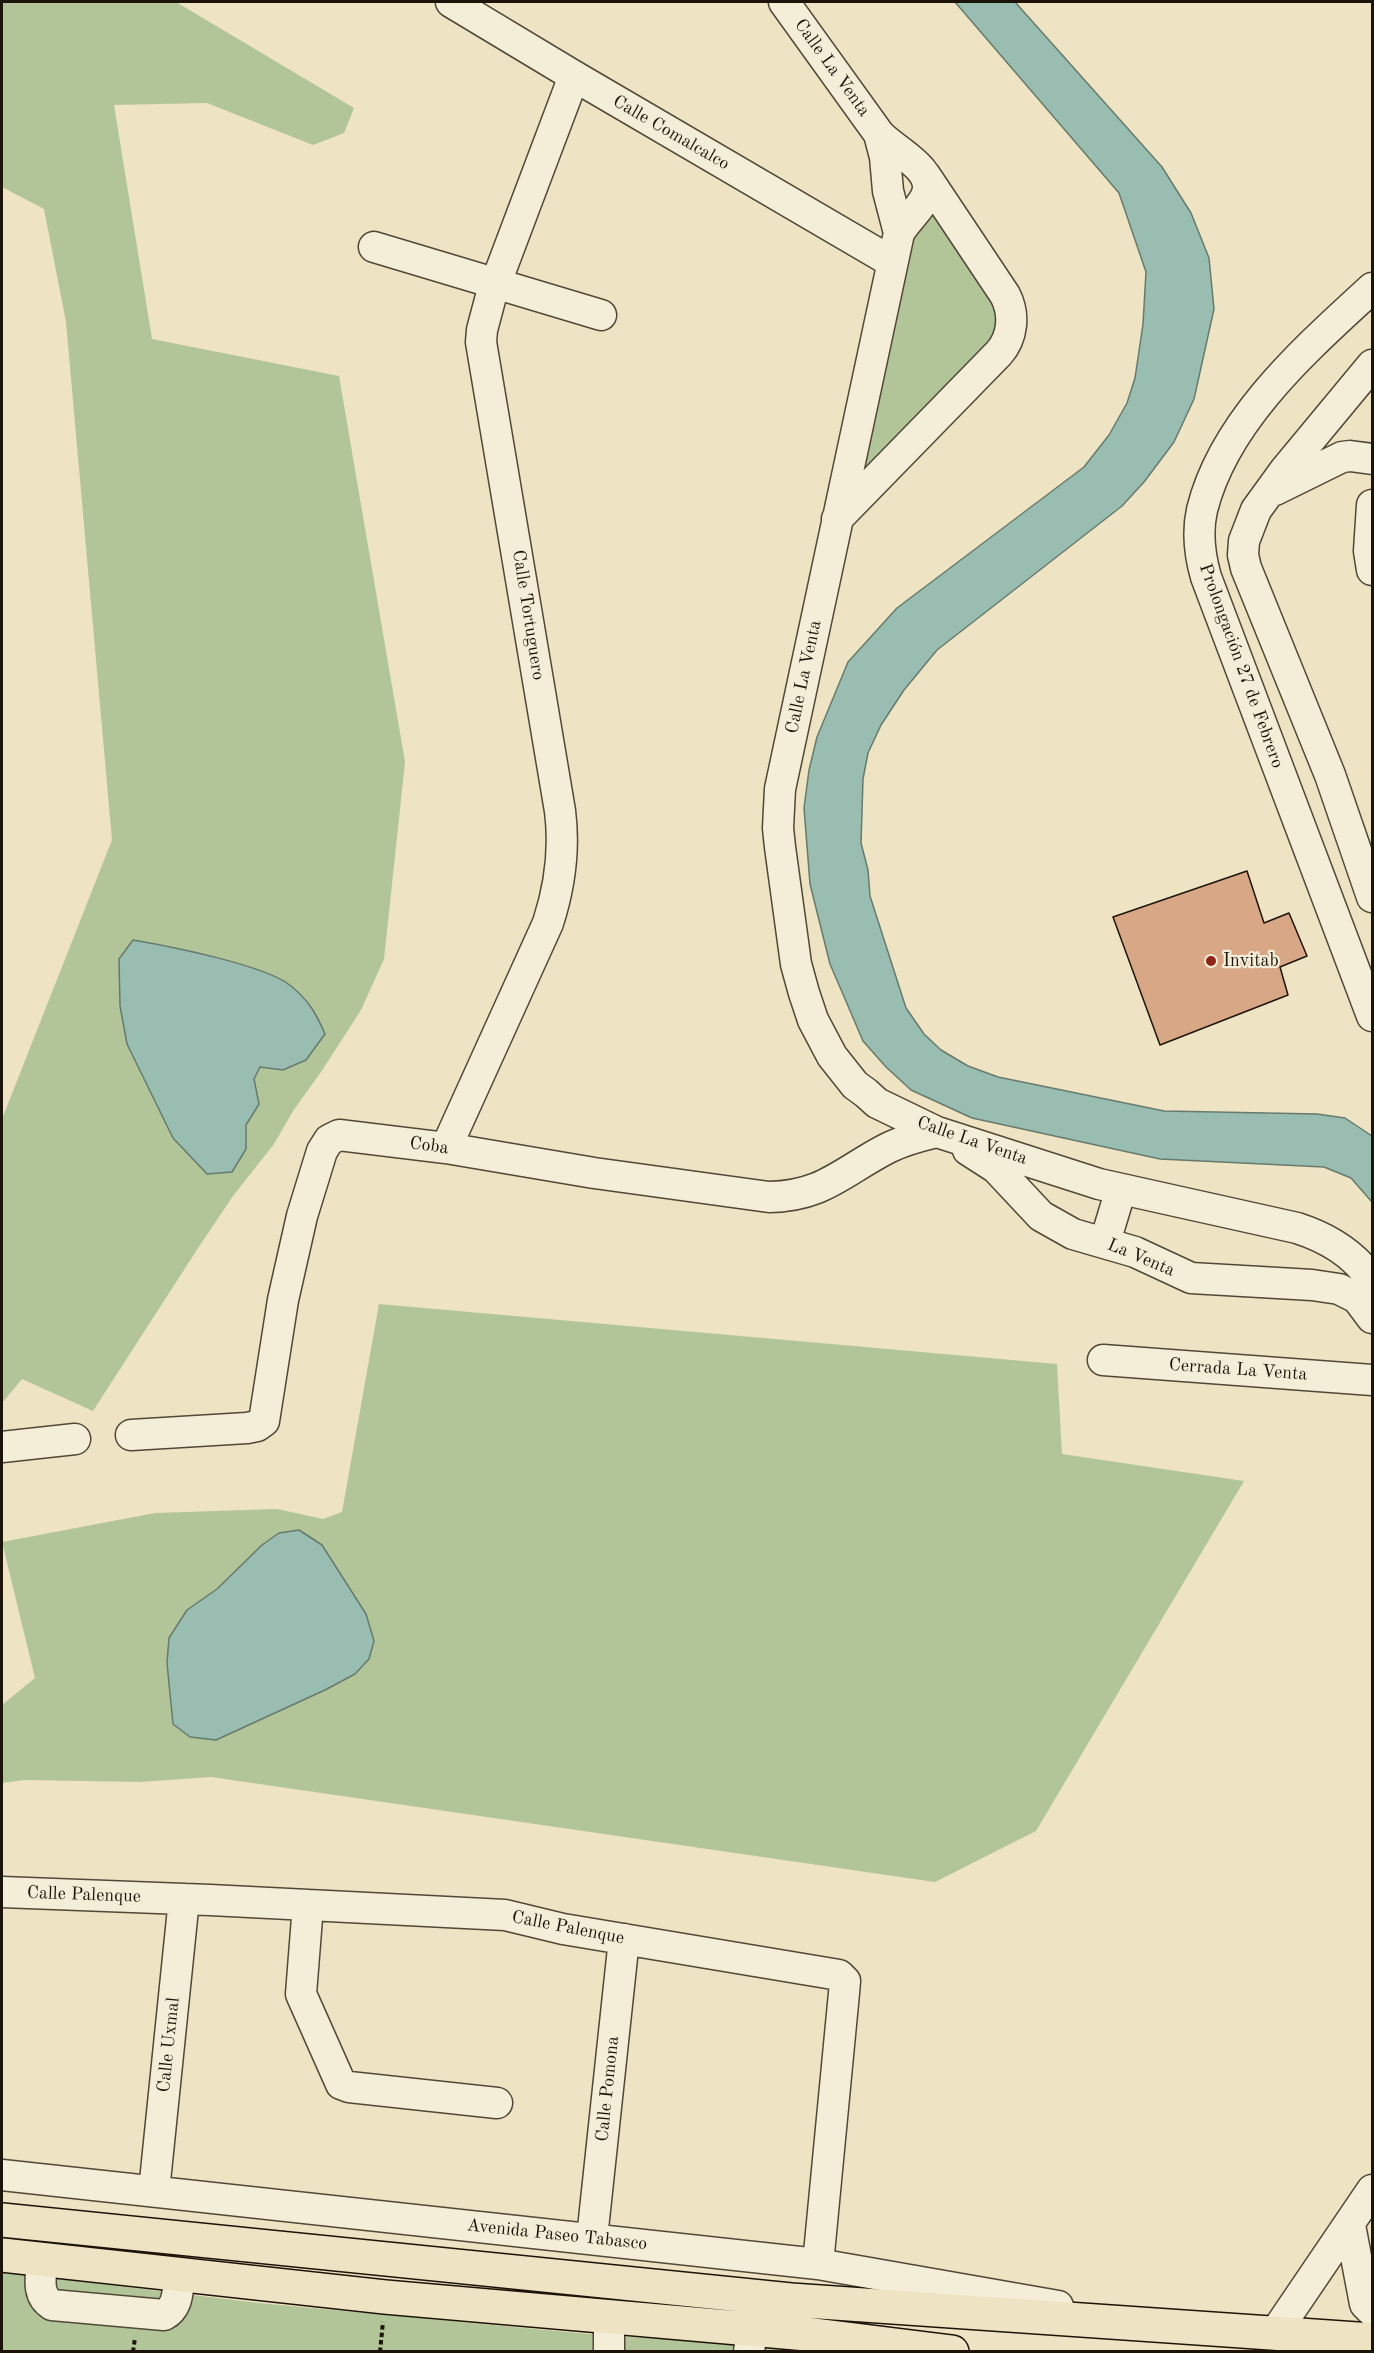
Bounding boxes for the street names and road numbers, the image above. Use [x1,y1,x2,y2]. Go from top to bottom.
street label: Calle La Venta [789,15,875,121]
street label: Calle Comalcalco [609,91,733,175]
street label: Calle Tortuguero [507,548,549,682]
street label: Prolongación 27 de Febrero [1194,561,1288,771]
street label: Calle La Venta [781,618,827,736]
street label: Calle La Venta [914,1112,1030,1170]
street label: Coba [408,1133,450,1159]
street label: La Venta [1104,1234,1178,1282]
street label: Cerrada La Venta [1168,1354,1308,1386]
street label: Calle Palenque [27,1882,141,1908]
street label: Calle Palenque [510,1907,626,1949]
street label: Calle Uxmal [153,1996,185,2094]
street label: Calle Pomona [592,2035,624,2143]
street label: Avenida Paseo Tabasco [466,2215,648,2255]

